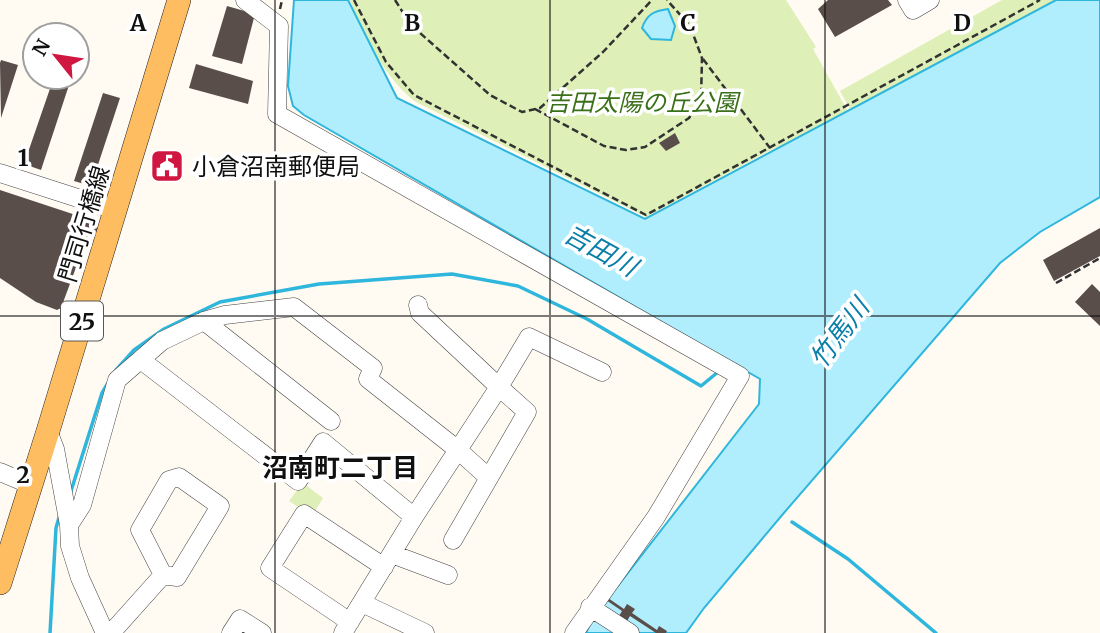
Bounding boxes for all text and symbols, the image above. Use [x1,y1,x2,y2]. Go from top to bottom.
text: A [129,8,147,37]
text: B [404,8,420,37]
text: C [680,8,696,37]
text: D [953,8,971,37]
north arrow [21,21,91,91]
text: N [27,35,55,60]
park label: 吉田太陽の丘公園 [546,87,741,118]
text: 1 [18,143,29,172]
public building icon: 小倉沼南郵便局 [148,147,186,185]
place label: 小倉沼南郵便局 [192,151,360,182]
street label: 門司行橋線 [52,162,116,286]
water label: 吉田川 [559,217,646,285]
water label: 竹馬川 [802,290,877,374]
road number: 25 [61,302,103,340]
district label: 沼南町二丁目 [262,451,418,484]
text: 2 [16,460,30,489]

